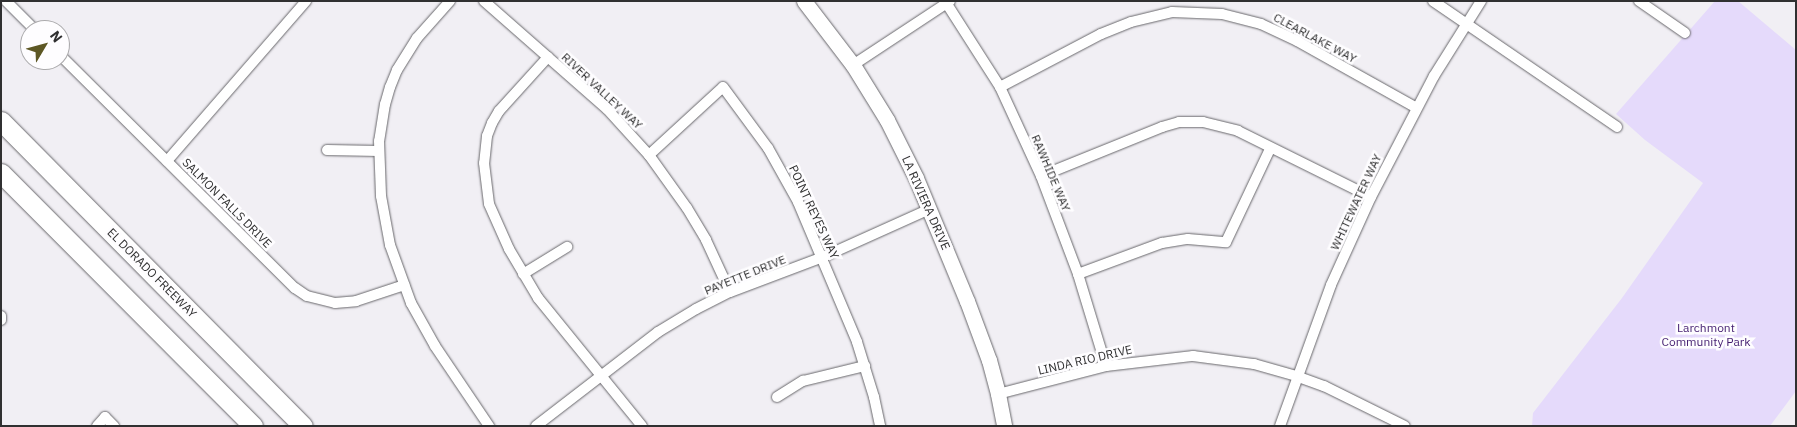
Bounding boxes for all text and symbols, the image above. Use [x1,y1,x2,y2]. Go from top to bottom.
street label: CLEARLAKE WAY [1271,10,1359,66]
north arrow [20,20,70,70]
text: N [46,27,66,46]
street label: RIVER VALLEY WAY [559,50,645,132]
street label: RAWHIDE WAY [1028,132,1074,214]
street label: WHITEWATER WAY [1327,152,1385,252]
street label: LA RIVIERA DRIVE [899,154,953,252]
street label: SALMON FALLS DRIVE [179,155,275,251]
street label: POINT REYES WAY [786,163,842,261]
street label: EL DORADO FREEWAY [104,225,200,321]
street label: PAYETTE DRIVE [702,252,788,298]
park label: Larchmont Community Park [1661,321,1751,349]
street label: LINDA RIO DRIVE [1036,342,1134,378]

